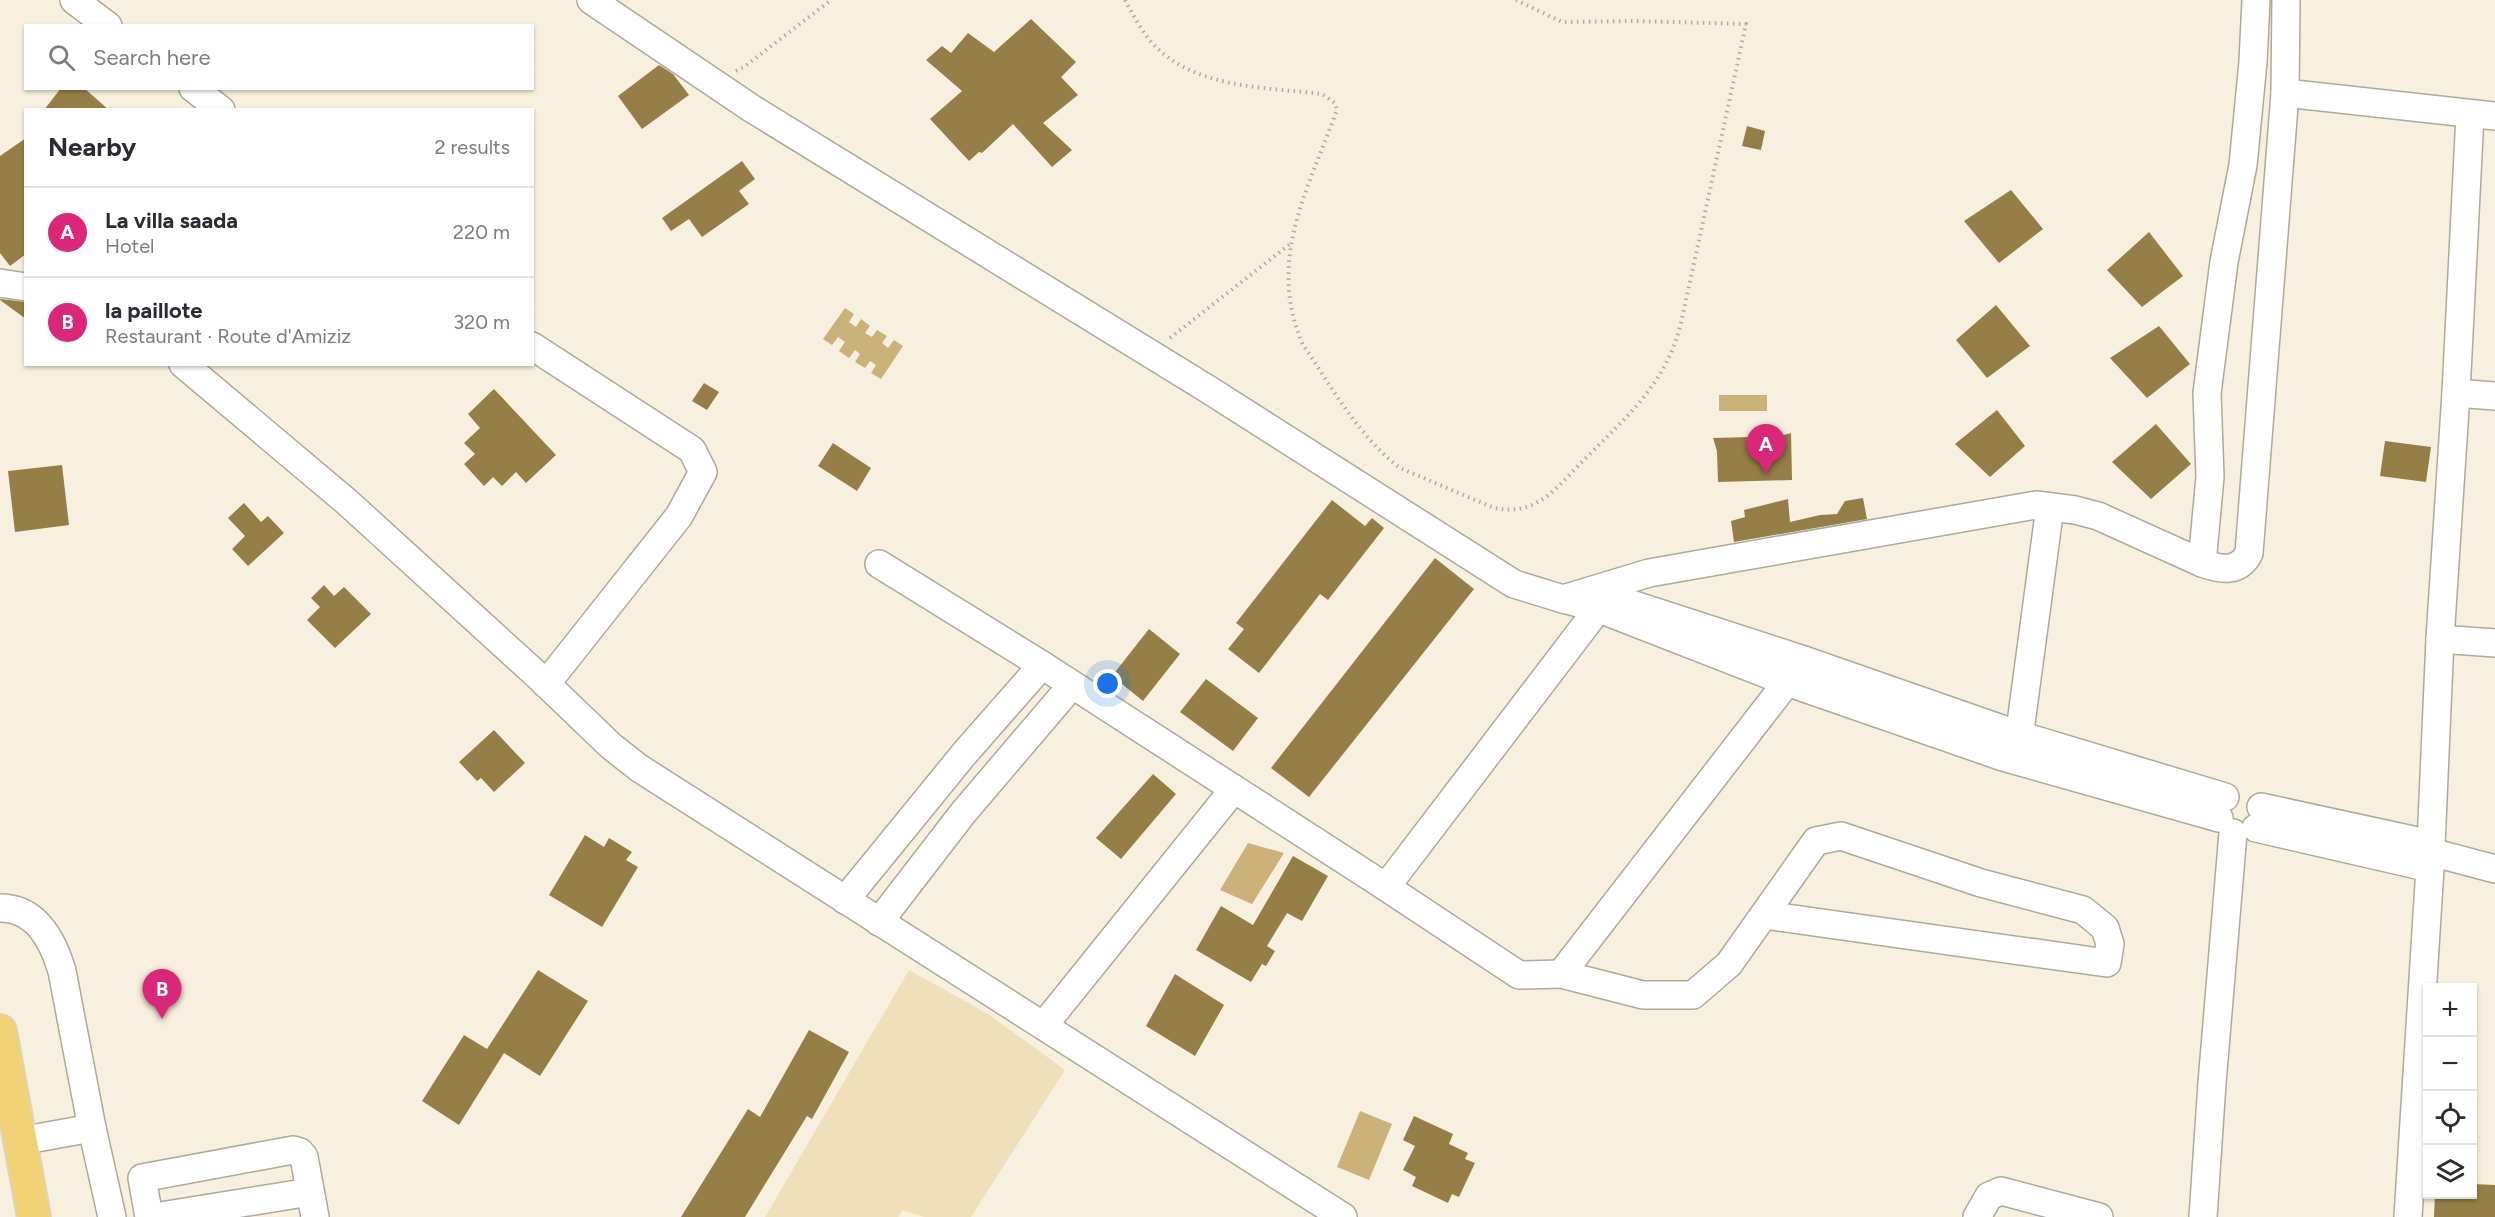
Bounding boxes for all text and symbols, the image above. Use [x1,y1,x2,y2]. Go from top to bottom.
search box [24,24,534,90]
icon: search [45,41,78,74]
text: Search here [93,44,211,71]
text: Nearby [48,131,136,163]
text: 2 results [434,135,510,159]
text: La villa saada [105,207,238,234]
text: A [60,220,75,244]
text: 220 m [453,220,510,244]
text: Hotel [105,234,154,258]
text: la paillote [105,297,203,324]
text: B [61,310,74,334]
text: 320 m [453,310,510,334]
text: Restaurant · Route d'Amiziz [105,324,351,348]
pin: A [1746,424,1786,474]
your location [1093,669,1122,698]
pin: B [142,970,182,1019]
map controls [2423,983,2477,1199]
button: + [2423,983,2477,1037]
button: − [2423,1037,2477,1091]
button: locate [2423,1091,2477,1145]
button: layers [2423,1145,2477,1199]

